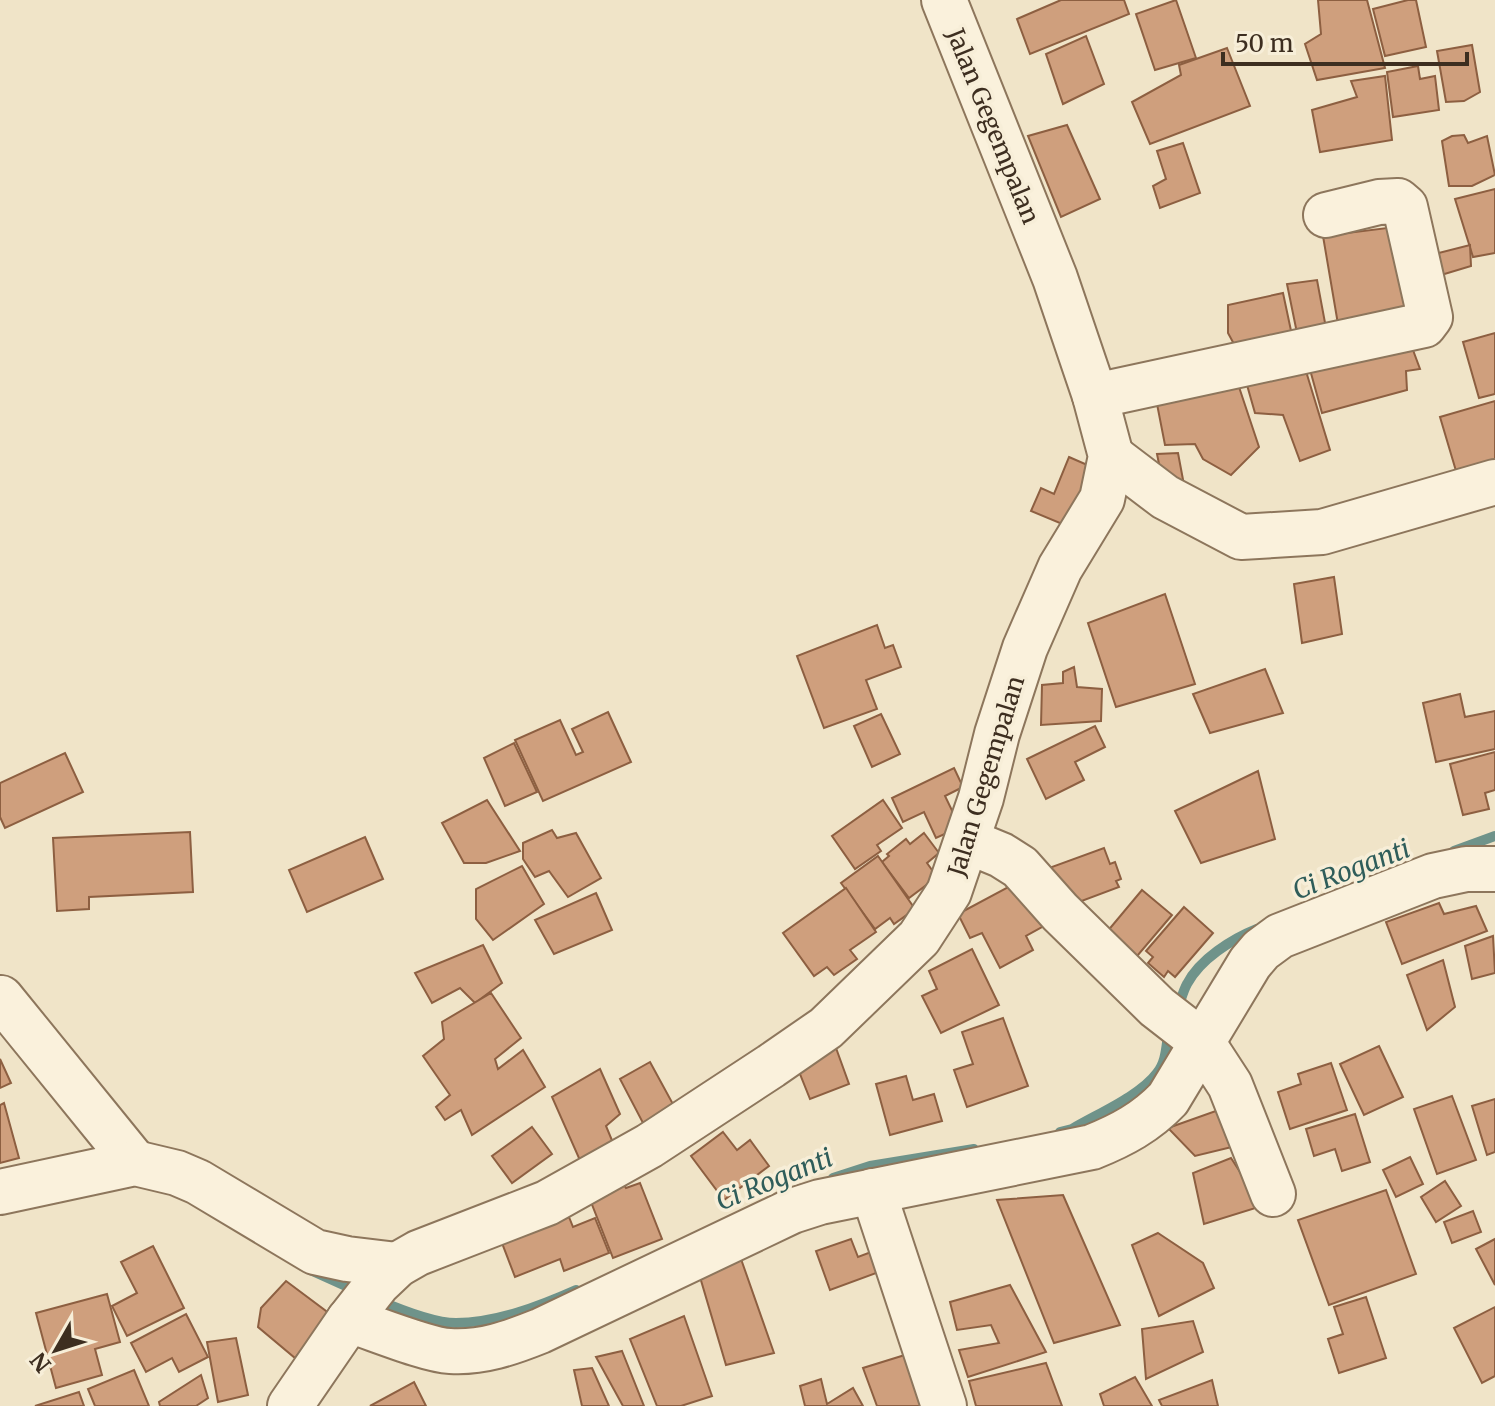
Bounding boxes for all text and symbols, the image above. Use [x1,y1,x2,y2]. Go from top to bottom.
scale bar [1223,16,1467,66]
street label: Jalan Gegempalan [939,23,1046,228]
text: 50 m [1235,28,1294,59]
street label: Jalan Gegempalan [940,672,1031,881]
water label: Ci Roganti [1288,832,1414,906]
water label: Ci Roganti [711,1141,837,1217]
north arrow [16,1310,96,1390]
text: N [24,1347,57,1378]

